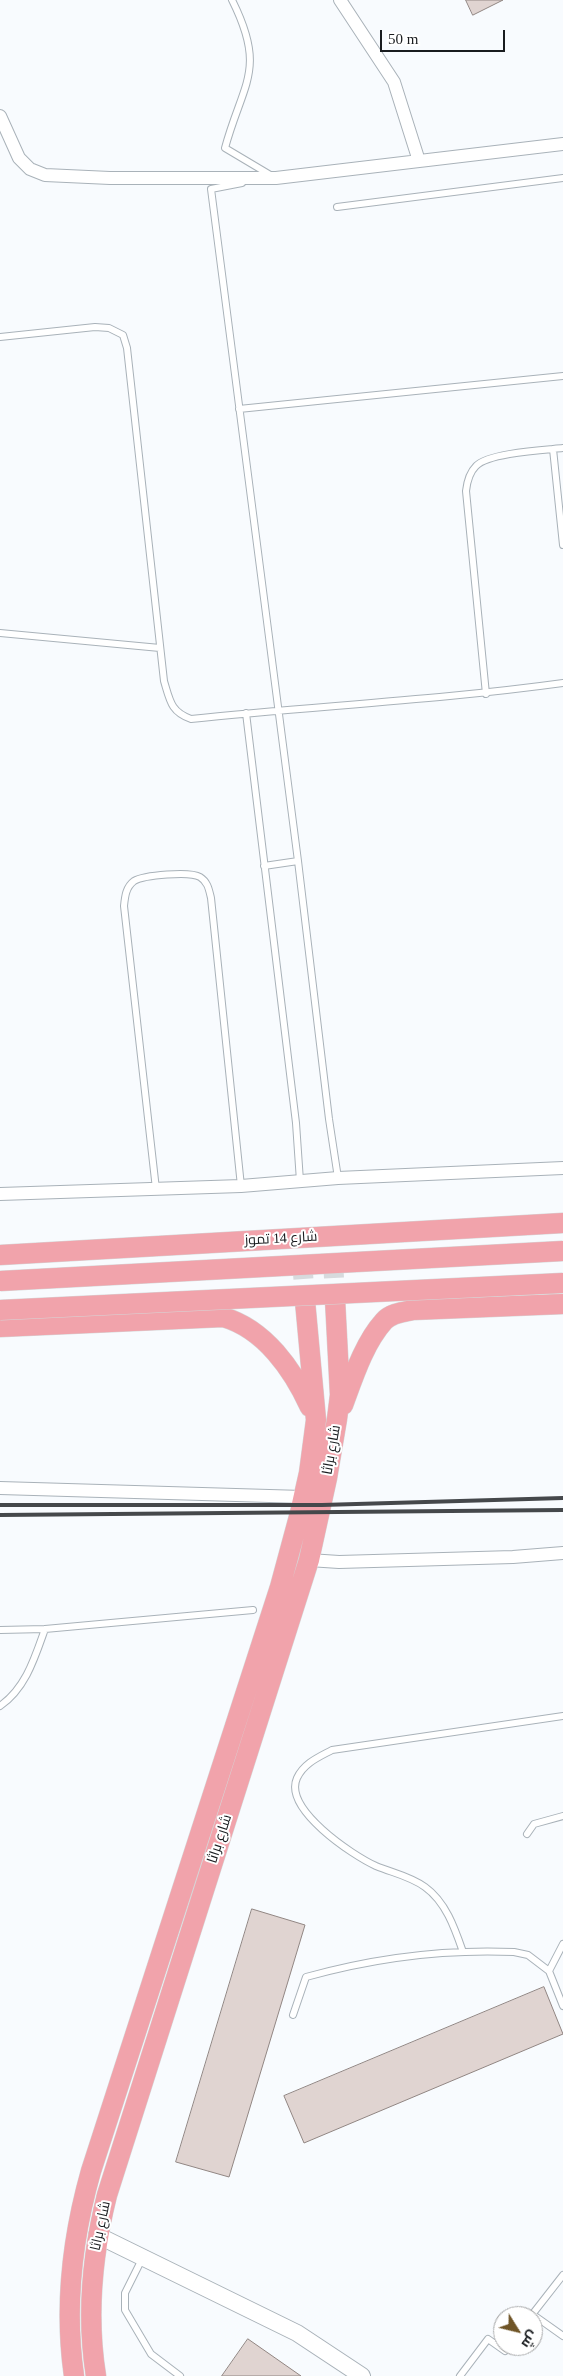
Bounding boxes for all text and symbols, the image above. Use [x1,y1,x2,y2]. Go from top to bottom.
scale bar [383,20,508,52]
text: 50 m [388,31,418,47]
street label: شارع 14 تموز [244,1229,318,1249]
street label: شارع براثا [319,1424,345,1476]
street label: شارع براثا [204,1813,236,1865]
street label: شارع براثا [88,2200,114,2252]
north arrow [493,2306,543,2356]
text: ش [518,2328,541,2351]

